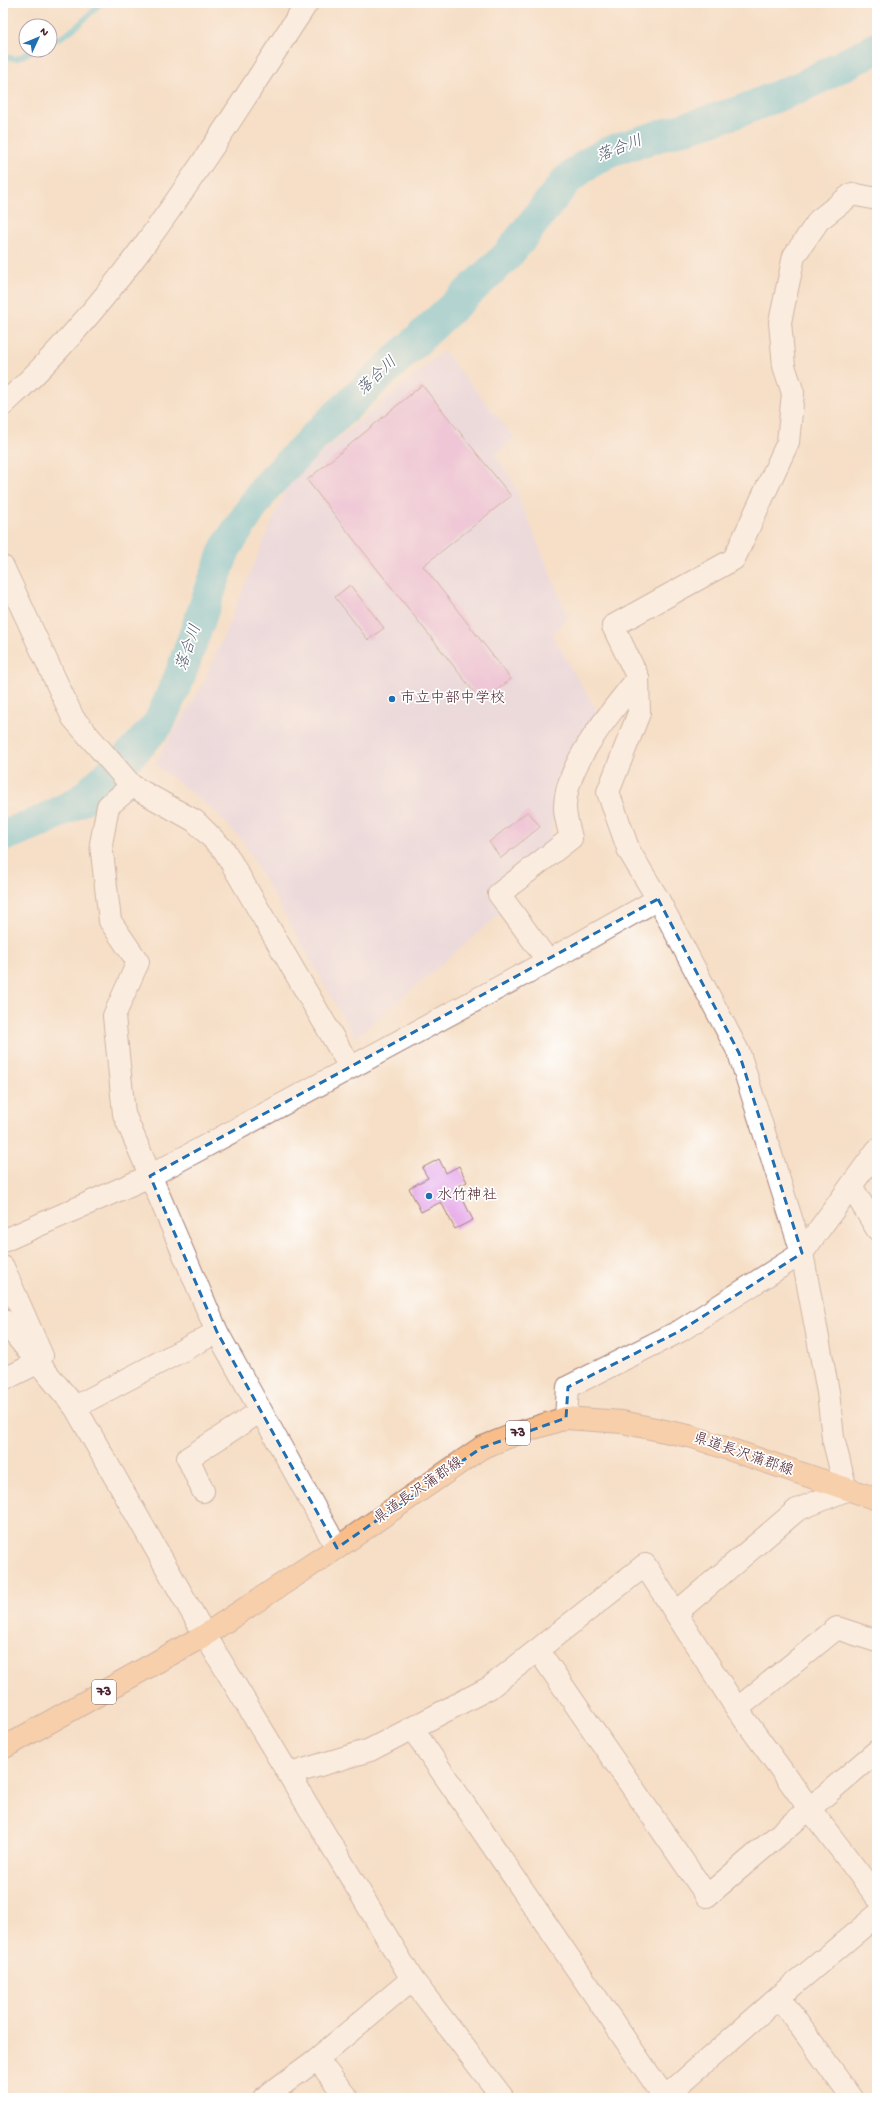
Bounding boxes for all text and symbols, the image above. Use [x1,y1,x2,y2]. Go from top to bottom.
north arrow [18,18,58,58]
text: N [37,26,51,39]
water label: 落合川 [594,132,646,167]
water label: 落合川 [353,353,402,400]
water label: 落合川 [172,622,207,674]
place label: 市立中部中学校 [400,689,505,708]
marker: 市立中部中学校 [387,694,397,704]
place label: 水竹神社 [437,1186,497,1205]
marker: 水竹神社 [424,1191,434,1201]
road number: 73 [506,1421,530,1445]
street label: 県道長沢蒲郡線 [690,1428,796,1481]
street label: 県道長沢蒲郡線 [370,1453,467,1528]
road number: 73 [92,1680,116,1704]

